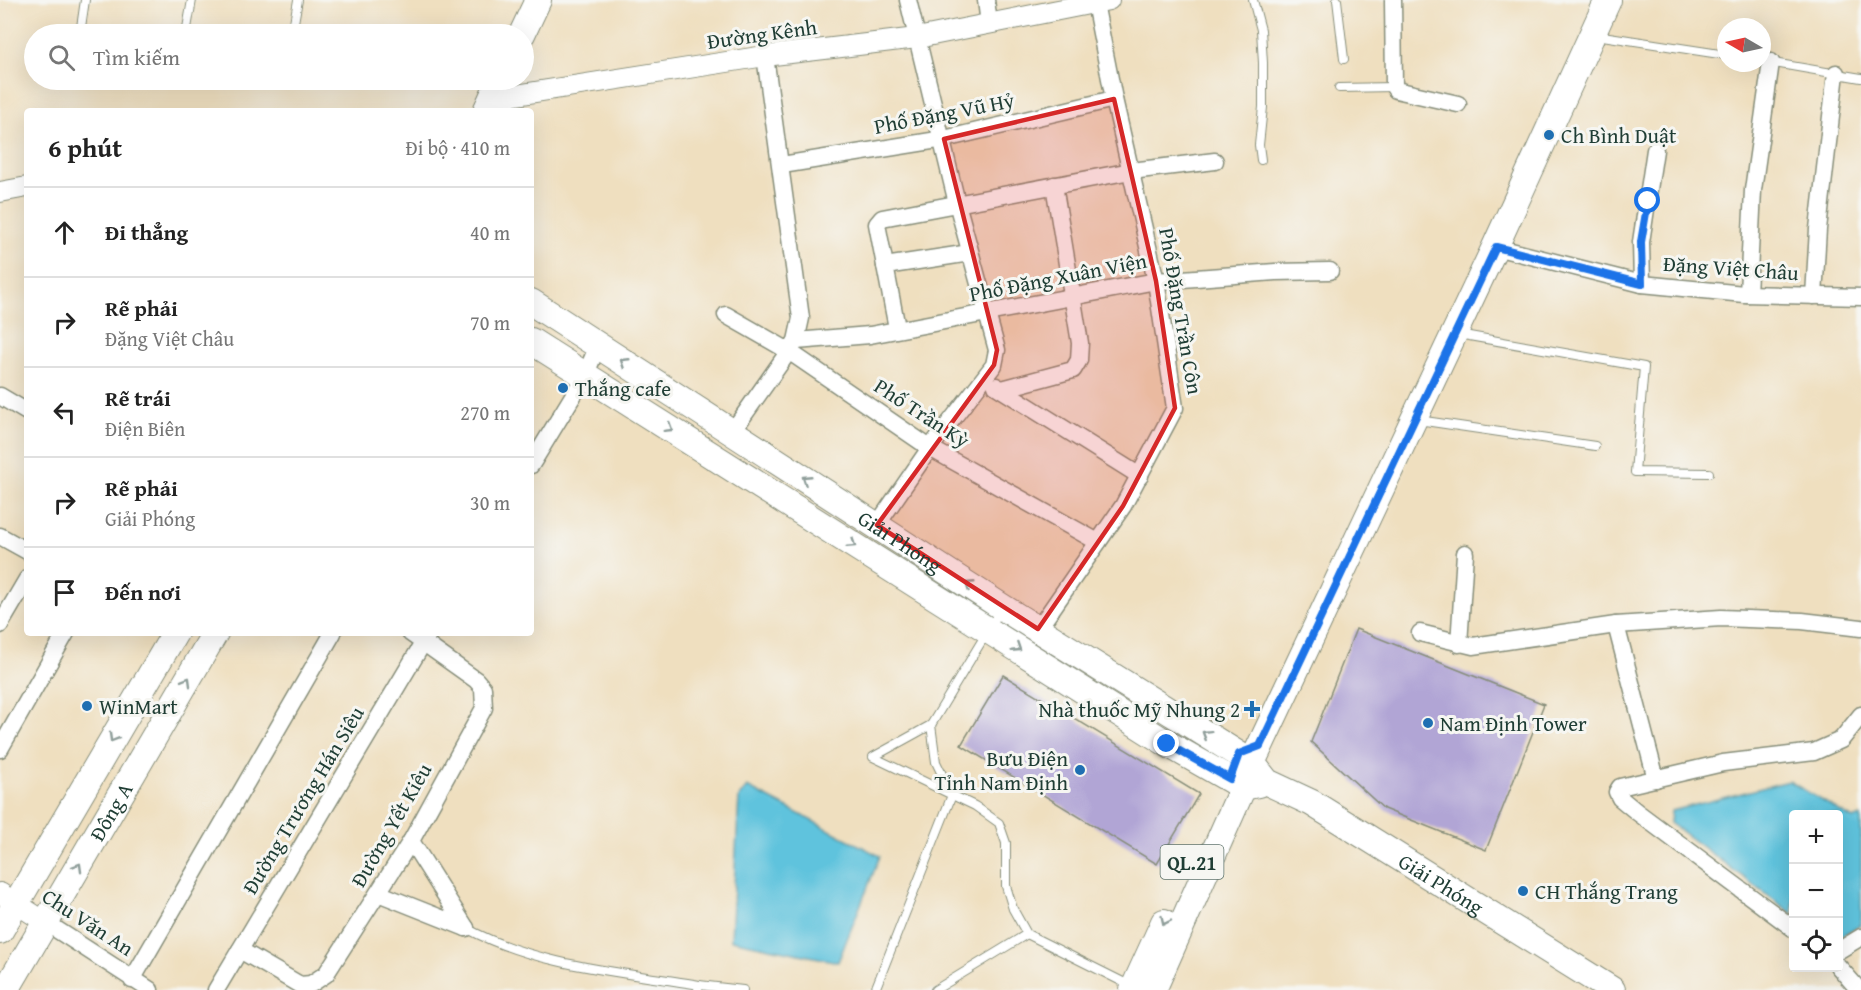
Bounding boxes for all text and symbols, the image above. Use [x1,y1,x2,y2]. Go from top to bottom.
street label: Đường Kênh [705,11,819,57]
north arrow [1717,18,1771,72]
search box [24,24,534,90]
icon: search [45,41,78,74]
text: Tìm kiếm [93,41,180,73]
street label: Phố Đặng Vũ Hỷ [871,84,1017,142]
place label: Ch Bình Duật [1561,120,1677,151]
text: 6 phút [48,128,122,167]
marker: Ch Bình Duật [1542,128,1556,142]
text: Đi bộ · 410 m [406,133,510,162]
route start [1634,187,1660,213]
icon: ahead [48,216,81,249]
text: Đi thẳng [105,216,188,248]
text: 40 m [470,218,510,247]
street label: Phố Đặng Trần Côn [1151,225,1211,397]
street label: Phố Đặng Xuân Viện [967,245,1149,309]
street label: Đặng Việt Châu [1662,248,1800,288]
text: Rẽ phải [105,292,178,324]
icon: right [48,306,81,339]
text: 70 m [470,308,510,337]
text: Đặng Việt Châu [105,324,234,353]
one-way arrow [620,358,630,370]
street label: Phố Trần Kỳ [868,371,976,456]
place label: Thắng cafe [575,373,671,404]
marker: Thắng cafe [556,381,570,395]
text: Rẽ trái [105,382,171,414]
icon: left [48,396,81,429]
text: 270 m [460,398,510,427]
text: Điện Biên [105,414,185,443]
one-way arrow [663,421,673,433]
text: Rẽ phải [105,472,178,504]
one-way arrow [802,475,812,487]
icon: right [48,486,81,519]
text: 30 m [470,488,510,517]
street label: Giải Phóng [852,502,949,580]
text: Giải Phóng [105,504,195,533]
one-way arrow [845,537,856,548]
icon: arrive [48,576,81,609]
text: Đến nơi [105,576,181,608]
one-way arrow [965,582,976,593]
one-way arrow [1010,641,1021,652]
one-way arrow [180,677,192,687]
place label: WinMart [99,691,178,722]
place label: Nhà thuốc Mỹ Nhung 2 [1039,694,1240,725]
marker: WinMart [80,699,94,713]
street label: Đường Trương Hán Siêu [234,700,372,900]
marker: Nhà thuốc Mỹ Nhung 2 [1245,702,1259,716]
place label: Nam Định Tower [1440,708,1587,739]
marker: Nam Định Tower [1421,716,1435,730]
one-way arrow [1202,729,1212,741]
route end [1153,730,1179,756]
one-way arrow [109,732,120,742]
place label: Bưu Điện Tỉnh Nam Định [934,743,1068,798]
street label: Đường Yết Kiêu [343,757,439,893]
marker: Bưu Điện Tỉnh Nam Định [1073,763,1087,777]
street label: Đông A [81,776,140,846]
map controls [1789,810,1843,972]
button: + [1789,810,1843,864]
road number: QL.21 [1160,845,1224,879]
street label: Giải Phóng [1393,845,1490,922]
one-way arrow [70,863,82,873]
button: − [1789,864,1843,918]
place label: CH Thắng Trang [1535,876,1678,907]
street label: Chu Văn An [36,881,140,963]
marker: CH Thắng Trang [1516,884,1530,898]
one-way arrow [1160,914,1172,925]
button: locate [1789,918,1843,972]

